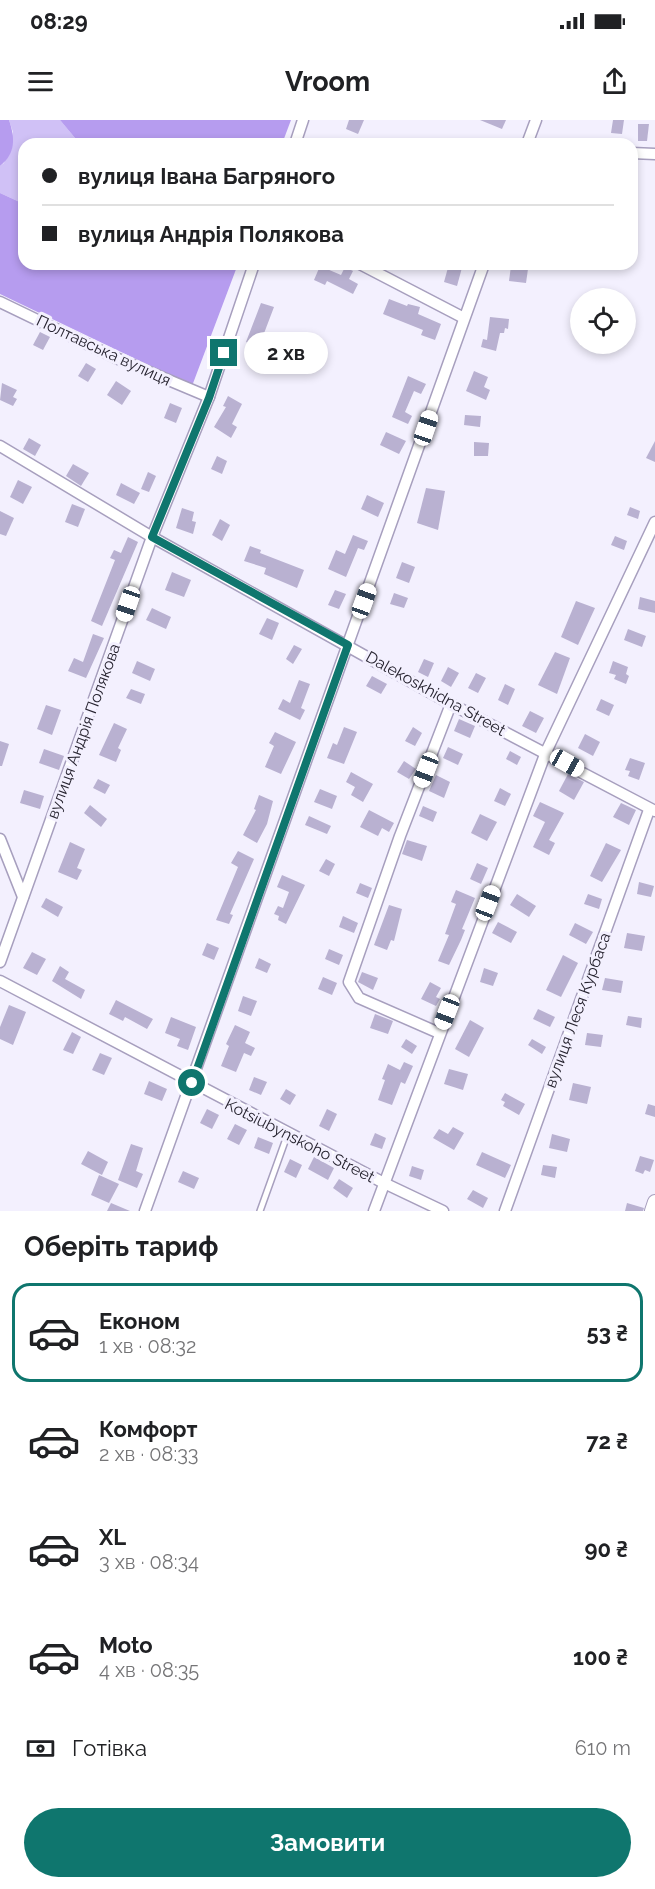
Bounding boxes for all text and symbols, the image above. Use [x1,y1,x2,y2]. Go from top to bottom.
text: 08:29 [30,8,88,34]
icon: menu [24,65,57,98]
icon: share [598,65,631,98]
text: Vroom [285,66,370,97]
text: вулиця Івана Багряного [78,163,335,189]
text: вулиця Андрія Полякова [78,221,344,247]
map controls [570,288,636,354]
button: locate [570,288,636,354]
street label: Полтавська вулиця [34,311,174,390]
callout: 2 хв [245,332,329,374]
route end [210,339,237,366]
text: 2 хв [267,341,305,365]
car [412,408,440,448]
car [349,581,379,621]
car [114,584,142,624]
street label: вулиця Андрія Полякова [43,641,124,821]
street label: Dalekoskhidna Street [363,647,510,740]
car [547,746,587,780]
car [411,750,441,790]
car [473,883,503,923]
street label: вулиця Леся Курбаса [541,930,614,1090]
car [432,992,462,1032]
route start [178,1069,205,1096]
street label: Kotsiubynskoho Street [222,1094,378,1187]
text: Оберіть тариф [24,1231,218,1262]
icon: car [27,1306,81,1360]
text: Економ [99,1308,180,1334]
text: 53 ₴ [587,1320,628,1346]
text: 1 хв · 08:32 [99,1334,196,1358]
icon: car [27,1414,81,1468]
text: Комфорт [99,1416,197,1442]
text: 72 ₴ [586,1428,628,1454]
text: 2 хв · 08:33 [99,1442,199,1466]
icon: car [27,1522,81,1576]
text: XL [99,1524,126,1550]
text: 90 ₴ [585,1536,628,1562]
text: 3 хв · 08:34 [99,1550,199,1574]
icon: car [27,1630,81,1684]
text: Moto [99,1632,153,1658]
text: 100 ₴ [573,1644,628,1670]
text: 4 хв · 08:35 [99,1658,199,1682]
icon: cash [24,1732,57,1765]
text: Готівка [72,1735,147,1761]
text: 610 m [575,1736,631,1760]
button: Замовити [24,1808,631,1877]

